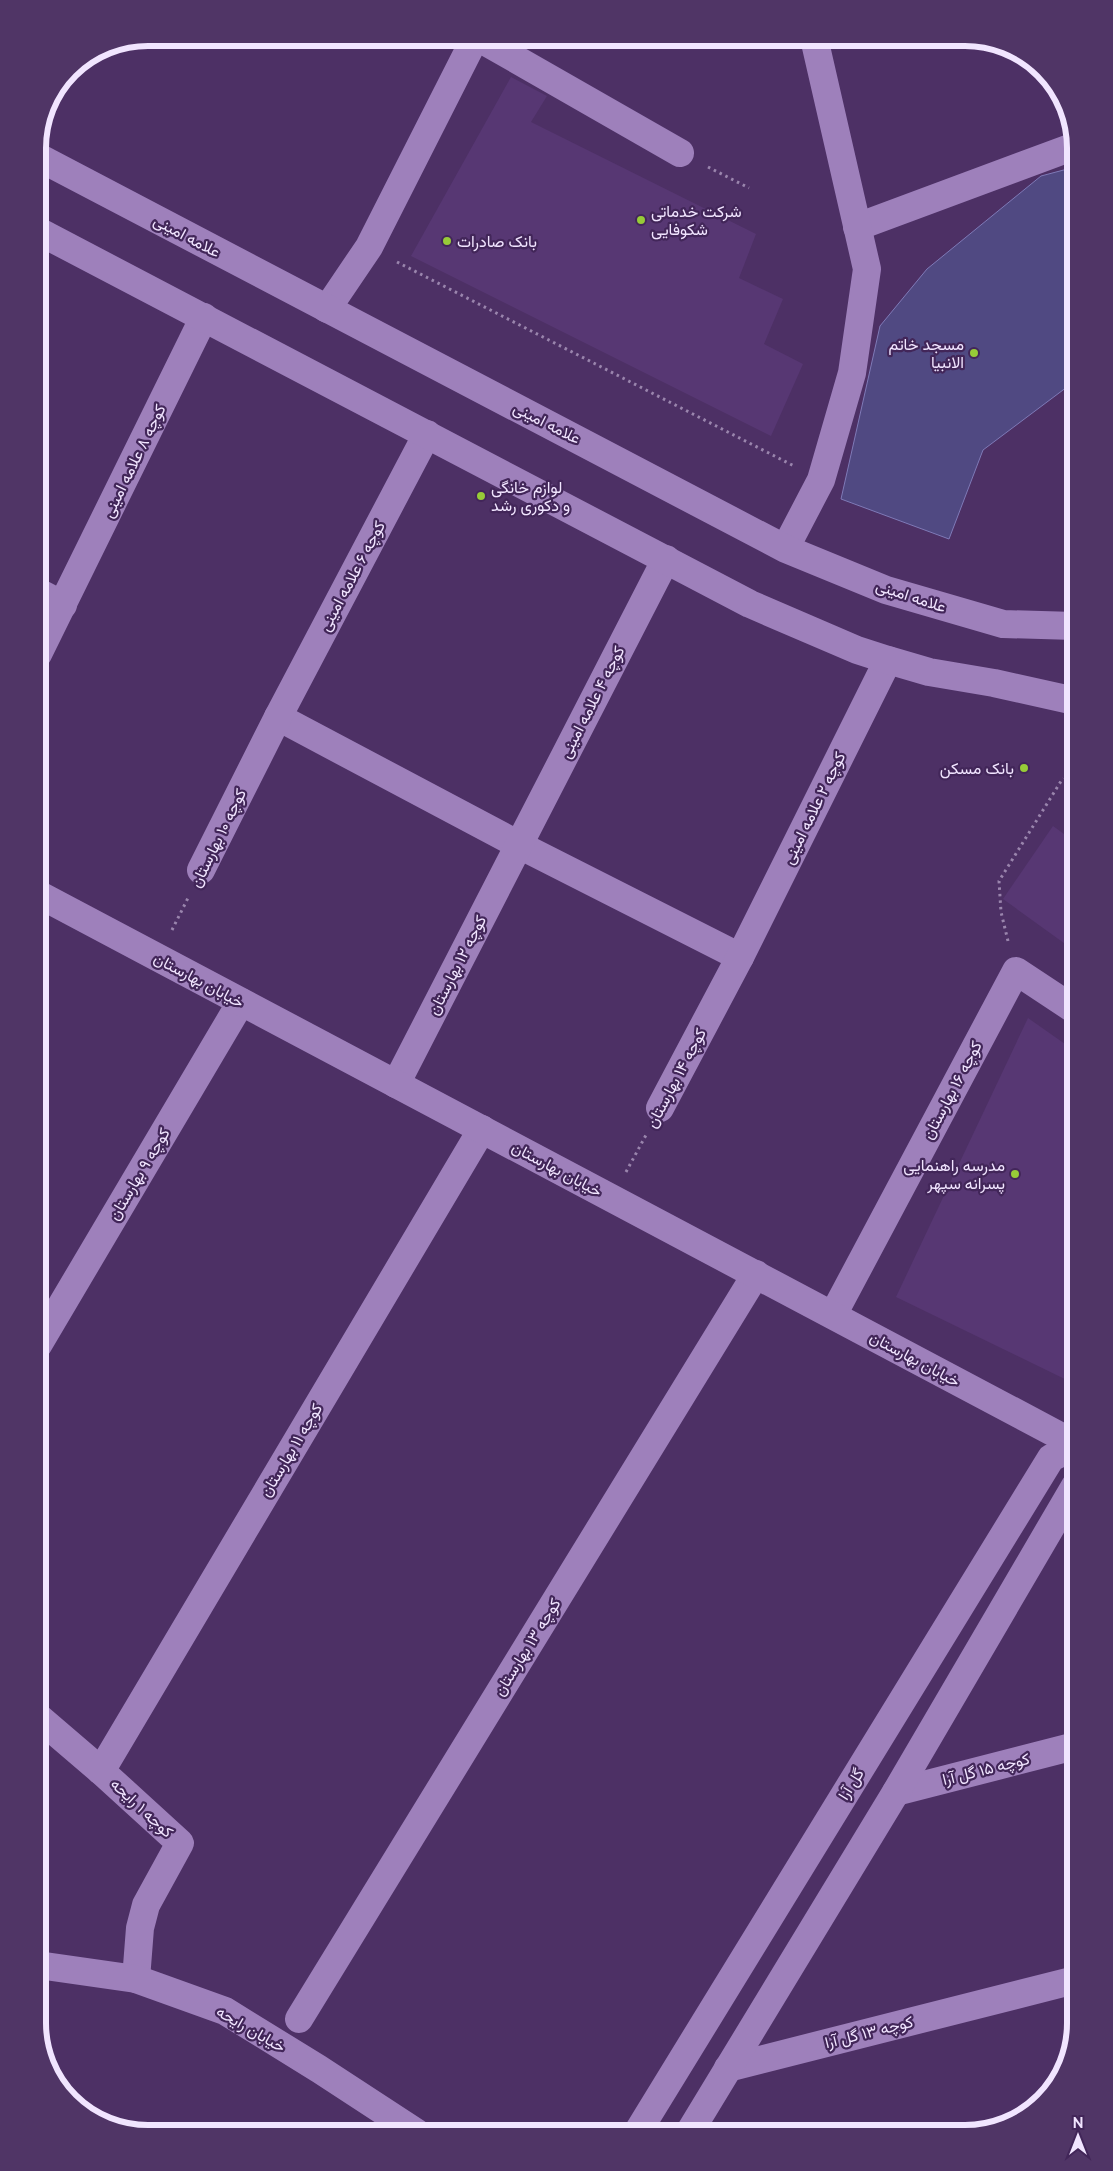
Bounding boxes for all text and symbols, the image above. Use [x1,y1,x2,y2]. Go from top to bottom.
place label: شرکت خدماتی شکوفایی [651,202,742,240]
street label: علامه امینی [150,211,224,262]
marker: شرکت خدماتی شکوفایی [635,214,647,226]
place label: بانک صادرات [457,232,537,252]
marker: بانک صادرات [441,235,453,247]
place label: مسجد خاتم الانبیا [889,335,964,372]
marker: مسجد خاتم الانبیا [968,347,980,359]
street label: علامه امینی [510,398,584,449]
street label: کوچه ۸ علامه امینی [98,401,171,522]
place label: لوازم خانگی و دکوری رشد [491,478,570,516]
marker: لوازم خانگی و دکوری رشد [475,490,487,502]
street label: کوچه ۶ علامه امینی [315,518,391,635]
street label: علامه امینی [873,576,949,617]
street label: کوچه ۴ علامه امینی [556,643,630,762]
street label: کوچه ۲ علامه امینی [779,749,851,868]
place label: بانک مسکن [940,759,1014,779]
marker: بانک مسکن [1018,762,1030,774]
street label: کوچه ۱۰ بهارستان [186,785,252,891]
street label: کوچه ۱۲ بهارستان [424,912,492,1019]
street label: خیابان بهارستان [150,948,248,1013]
street label: کوچه ۱۴ بهارستان [642,1025,712,1132]
street label: کوچه ۱۶ بهارستان [918,1038,988,1143]
street label: کوچه ۹ بهارستان [104,1125,176,1224]
street label: خیابان بهارستان [508,1137,606,1202]
place label: مدرسه راهنمایی پسرانه سپهر [903,1156,1005,1195]
marker: مدرسه راهنمایی پسرانه سپهر [1009,1168,1021,1180]
street label: خیابان بهارستان [866,1327,964,1392]
street label: کوچه ۱۱ بهارستان [256,1400,328,1501]
street label: کوچه ۱۳ بهارستان [489,1595,566,1700]
street label: کوچه ۱۵ گل آرا [940,1749,1032,1791]
street label: گل آرا [834,1765,869,1804]
street label: کوچه ۱ رایحه [106,1774,177,1843]
street label: خیابان رایحه [212,2002,289,2057]
street label: کوچه ۱۳ گل آرا [823,2012,916,2054]
north arrow [1053,2111,1103,2161]
text: N [1073,2115,1083,2131]

